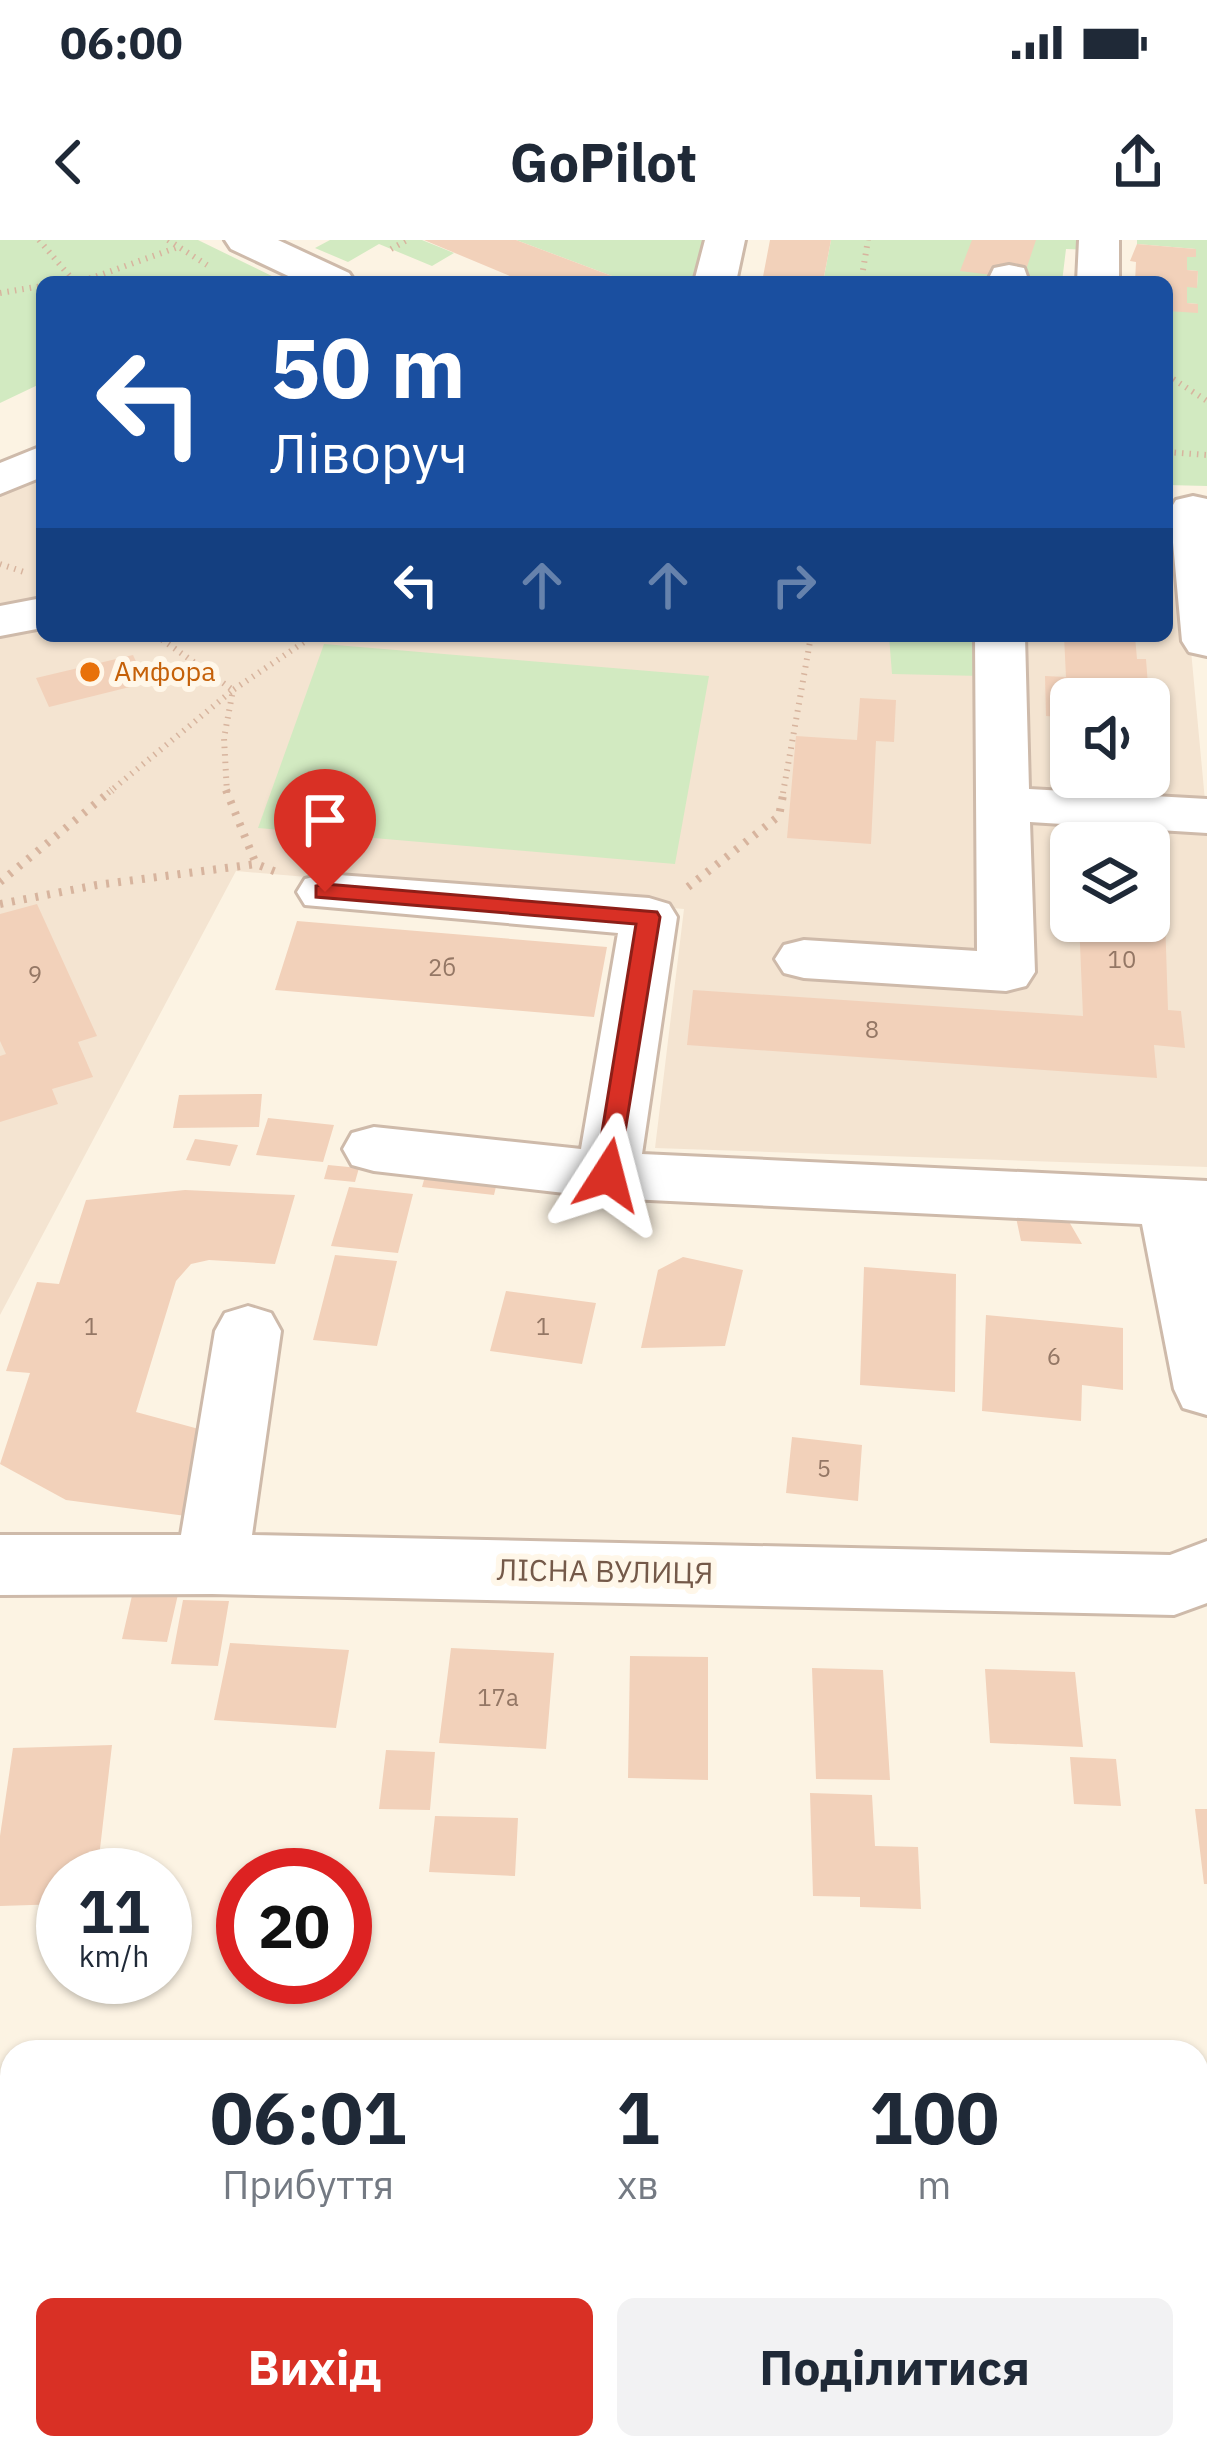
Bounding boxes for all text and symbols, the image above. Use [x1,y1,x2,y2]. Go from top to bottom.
text: 06:00 [60,13,183,71]
text: GoPilot [510,127,697,197]
icon: back [36,129,102,195]
icon: share [1105,129,1171,195]
text: 50 m [270,312,466,421]
icon: left [72,324,228,480]
text: Ліворуч [270,418,468,488]
icon: left [383,552,449,618]
icon: ahead [509,552,575,618]
icon: ahead [635,552,701,618]
icon: right [761,552,827,618]
place label: Амфора [114,653,216,688]
marker: Амфора [77,659,103,685]
map controls [1050,678,1170,942]
button: sound [1050,678,1170,798]
pin [274,769,376,892]
icon: arrive [292,787,358,853]
button: layers [1050,822,1170,942]
house number: 10 [1108,943,1136,975]
house number: 2б [428,951,456,983]
house number: 9 [28,958,42,990]
house number: 8 [865,1013,879,1045]
position arrow [545,1112,671,1238]
house number: 1 [84,1310,98,1342]
house number: 1 [536,1310,550,1342]
house number: 6 [1047,1340,1061,1372]
house number: 5 [817,1452,831,1484]
street label: ЛІСНА ВУЛИЦЯ [496,1549,714,1592]
house number: 17а [477,1681,519,1713]
speed limit sign: 20 [216,1848,372,2004]
text: 11 [78,1871,150,1950]
text: km/h [79,1936,149,1975]
text: 06:01 [210,2070,406,2164]
text: 1 [616,2070,660,2164]
text: 100 [869,2070,999,2164]
text: Прибуття [222,2159,394,2210]
text: хв [617,2159,659,2210]
text: m [917,2159,951,2210]
button: Вихід [36,2298,593,2436]
button: Поділитися [617,2298,1173,2436]

